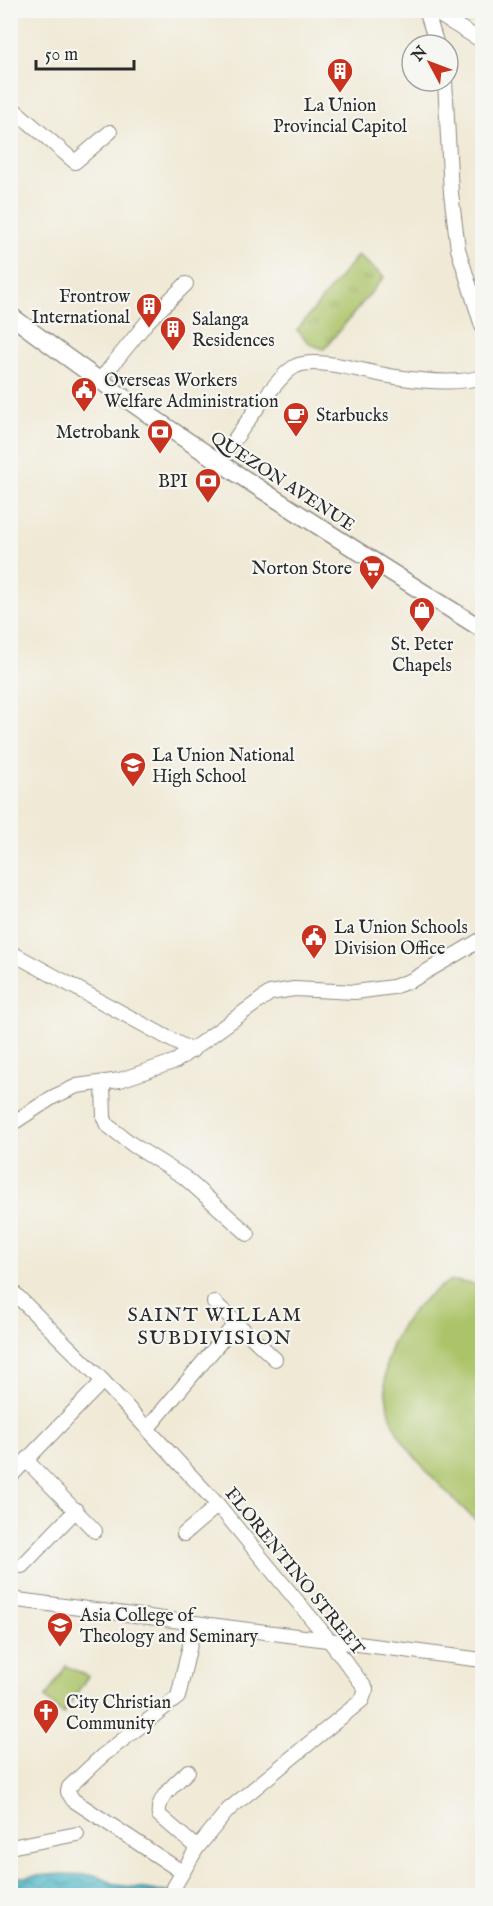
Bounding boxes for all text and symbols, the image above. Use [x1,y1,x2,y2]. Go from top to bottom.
scale bar [36,33,134,71]
north arrow [400,33,460,93]
text: N [407,43,432,67]
text: 50 m [45,44,78,67]
building icon: La Union Provincial Capitol [325,56,355,94]
place label: La Union Provincial Capitol [273,95,407,139]
place label: Frontrow International [31,286,131,330]
building icon: Frontrow International [134,291,164,329]
place label: Salanga Residences [192,309,275,353]
building icon: Salanga Residences [158,314,188,352]
place label: Overseas Workers Welfare Administration [104,370,279,414]
public building icon: Overseas Workers Welfare Administration [69,375,99,413]
cafe icon: Starbucks [281,400,311,438]
place label: Starbucks [316,405,388,428]
bank icon: Metrobank [145,417,175,455]
place label: Metrobank [56,422,140,445]
street label: QUEZON AVENUE [205,427,359,538]
bank icon: BPI [193,466,223,504]
place label: BPI [158,471,188,494]
supermarket icon: Norton Store [357,553,387,591]
place label: Norton Store [252,558,352,581]
shop icon: St. Peter Chapels [407,595,437,633]
place label: St. Peter Chapels [391,634,454,678]
place label: La Union National High School [152,745,295,789]
school or university icon: La Union National High School [118,750,148,788]
place label: La Union Schools Division Office [334,917,468,961]
public building icon: La Union Schools Division Office [299,922,329,960]
district label: SAINT WILLAM SUBDIVISION [127,1303,303,1351]
street label: FLORENTINO STREET [219,1483,369,1661]
place label: Asia College of Theology and Seminary [79,1605,258,1649]
school or university icon: Asia College of Theology and Seminary [45,1610,75,1648]
place label: City Christian Community [66,1692,172,1736]
church icon: City Christian Community [31,1697,61,1735]

